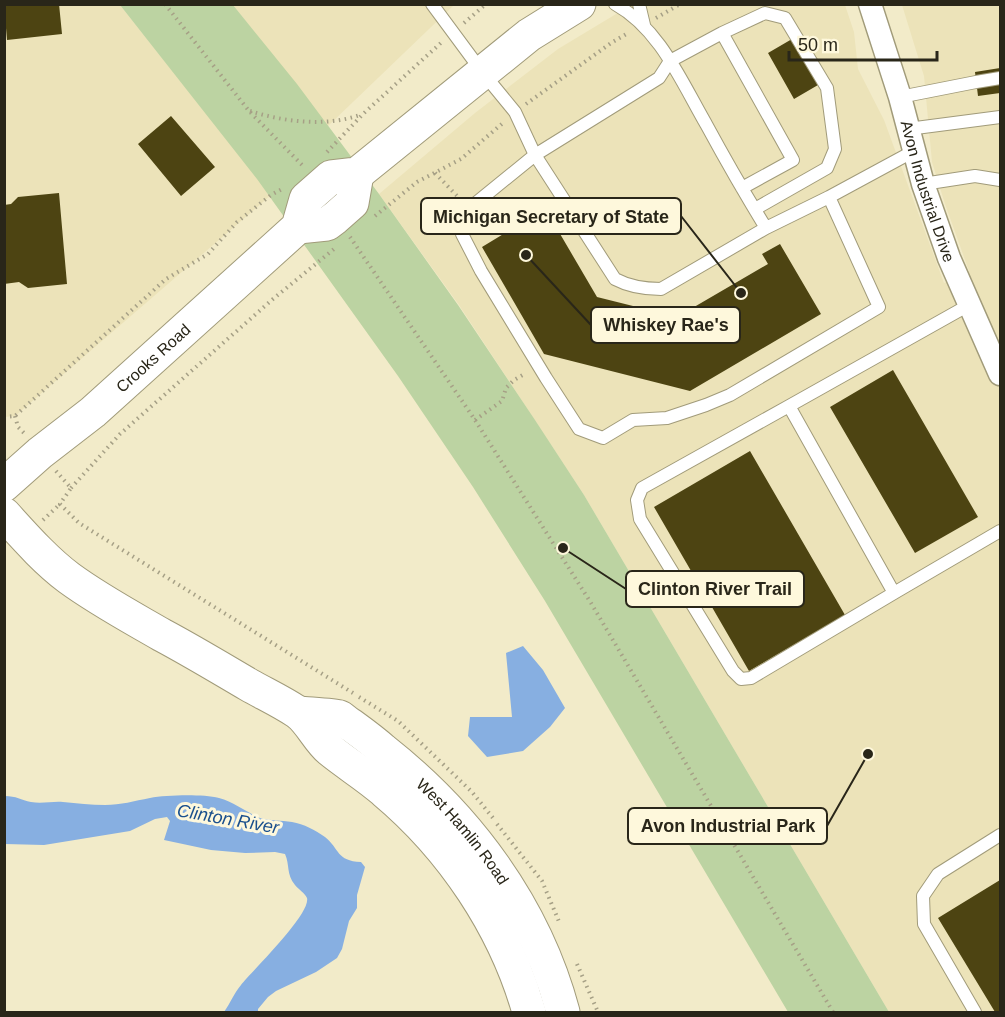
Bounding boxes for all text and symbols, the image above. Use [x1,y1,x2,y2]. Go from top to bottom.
scale bar [789,24,938,62]
text: 50 m [798,35,838,55]
street label: Avon Industrial Drive [898,119,958,264]
callout: Michigan Secretary of State [421,198,681,234]
text: Michigan Secretary of State [433,207,669,227]
callout: Whiskey Rae's [591,307,740,343]
text: Whiskey Rae's [603,315,729,335]
street label: Crooks Road [113,320,193,395]
callout: Clinton River Trail [626,571,804,607]
text: Clinton River Trail [638,579,792,599]
street label: West Hamlin Road [414,775,512,887]
water label: Clinton River [176,800,281,838]
callout: Avon Industrial Park [628,808,827,844]
text: Avon Industrial Park [641,816,816,836]

